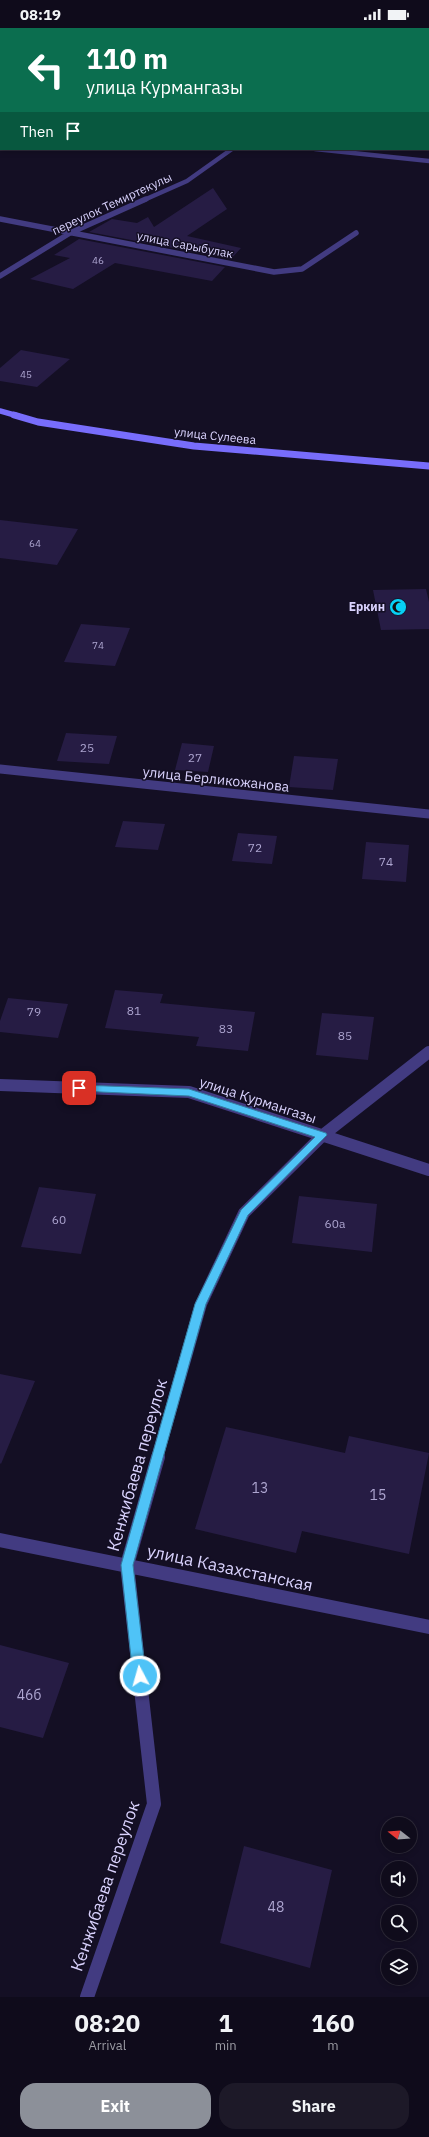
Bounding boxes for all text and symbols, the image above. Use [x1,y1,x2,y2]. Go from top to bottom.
text: 08:19 [20,5,61,24]
text: 110 m [86,40,168,77]
icon: left [20,44,72,96]
text: улица Курмангазы [86,76,243,99]
icon: arrive [62,120,84,142]
text: Then [20,122,54,141]
street label: переулок Темиртекулы [49,169,174,238]
street label: улица Сарыбулак [136,228,235,261]
house number: 46 [92,254,104,267]
house number: 45 [20,368,32,381]
street label: улица Сулеева [173,424,257,447]
house number: 64 [29,537,41,550]
mosque icon: Еркин [388,597,408,617]
place label: Еркин [349,599,385,614]
house number: 74 [92,639,104,652]
house number: 25 [80,740,94,755]
house number: 27 [188,750,202,765]
street label: улица Берликожанова [142,762,291,796]
house number: 72 [248,840,262,855]
house number: 74 [379,854,393,869]
house number: 81 [127,1003,141,1018]
house number: 79 [27,1004,41,1019]
house number: 83 [219,1021,233,1036]
house number: 85 [338,1028,352,1043]
pin [62,1071,96,1105]
street label: улица Курмангазы [197,1073,319,1127]
icon: arrive [68,1077,90,1099]
house number: 60 [52,1212,66,1227]
house number: 60а [325,1216,346,1231]
street label: Кенжибаева переулок [102,1376,172,1554]
house number: 13 [252,1479,268,1497]
house number: 15 [370,1486,386,1504]
street label: улица Казахстанская [145,1540,315,1596]
position arrow [119,1655,161,1697]
house number: 46б [17,1686,41,1704]
street label: Кенжибаева переулок [66,1798,144,1974]
north arrow [381,1817,417,1853]
map controls [381,1817,417,1985]
button: sound [381,1861,417,1897]
house number: 48 [268,1898,284,1916]
button: search [381,1905,417,1941]
button: layers [381,1949,417,1985]
text: 08:20 [75,2007,140,2039]
text: 1 [218,2007,233,2039]
text: 160 [311,2007,354,2039]
text: Arrival [88,2037,126,2054]
text: min [215,2037,237,2054]
text: m [327,2037,338,2054]
button: Exit [20,2083,211,2129]
button: Share [219,2083,409,2129]

